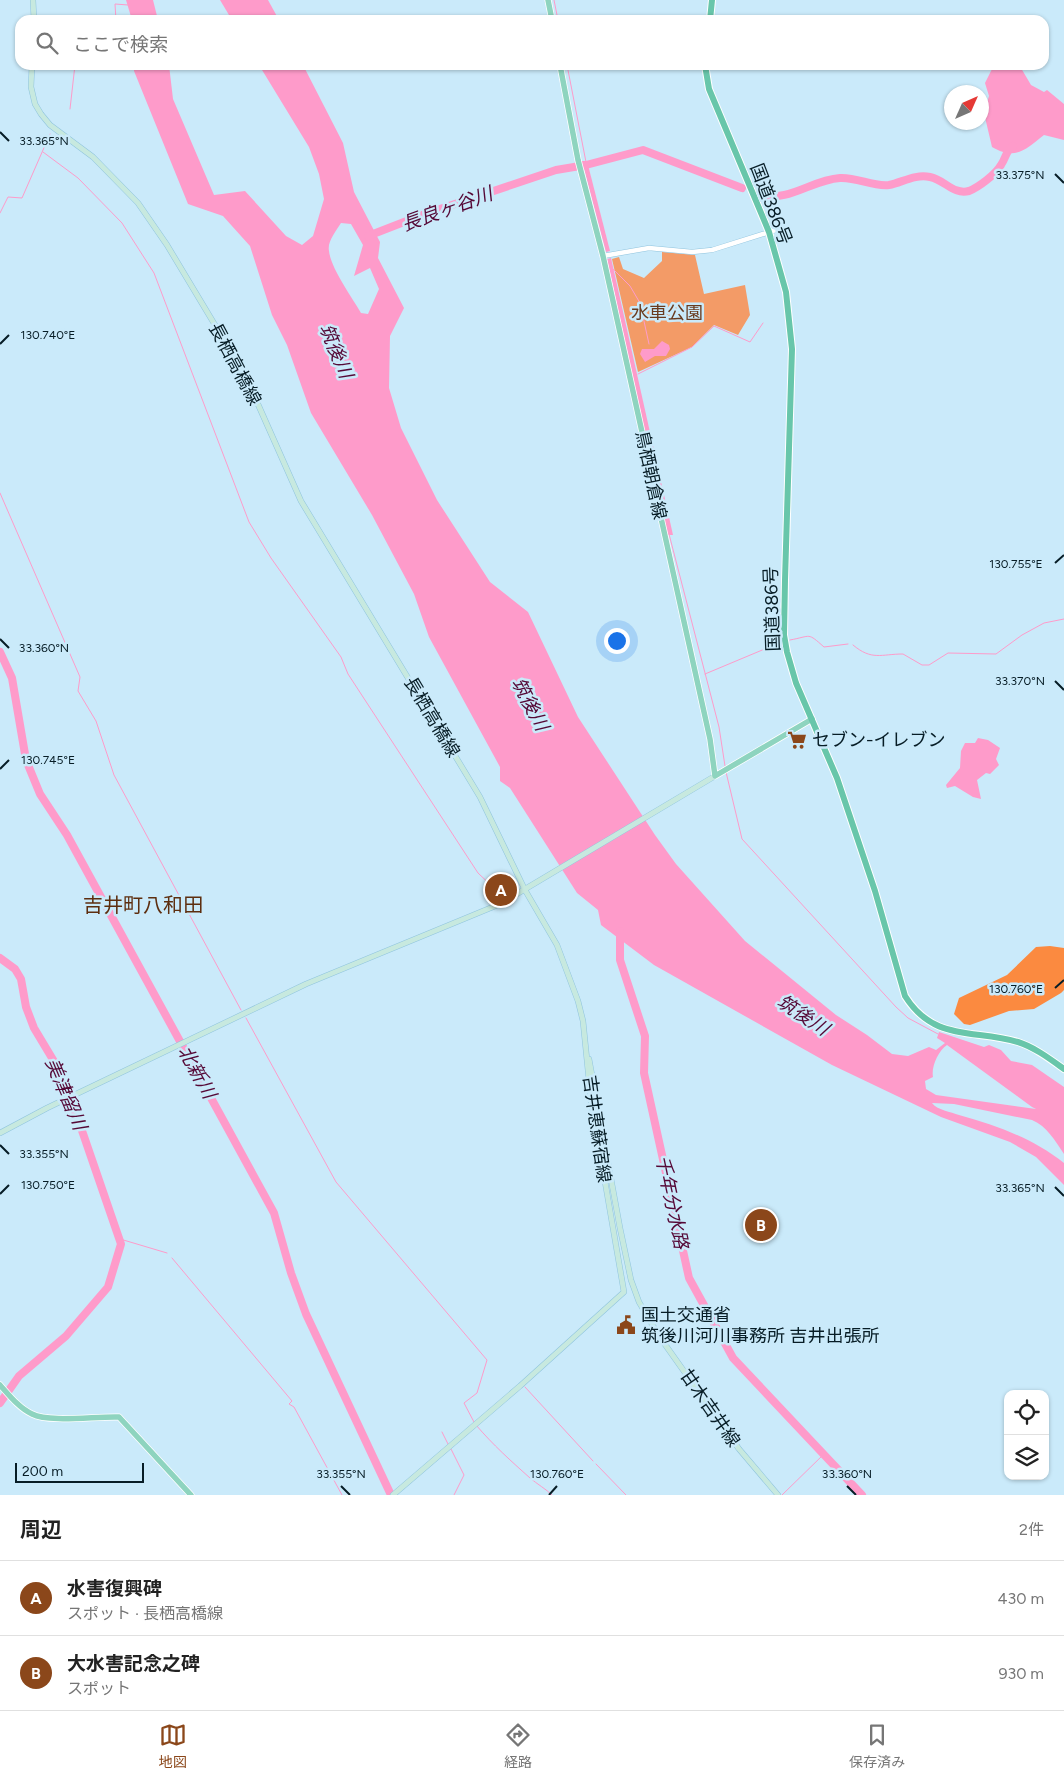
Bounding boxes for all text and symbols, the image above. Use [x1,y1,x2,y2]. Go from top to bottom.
search box [15,15,1049,70]
icon: search [33,29,61,57]
text: ここで検索 [73,33,168,56]
north arrow [944,85,989,130]
text: 33.365°N [19,134,69,148]
street label: 国道386号 [745,160,797,248]
text: 33.375°N [995,168,1045,182]
water label: 長良ヶ谷川 [398,181,497,236]
park label: 水車公園 [631,302,703,324]
street label: 長栖高橋線 [204,319,266,409]
water label: 筑後川 [314,320,359,384]
text: 130.740°E [21,328,75,342]
street label: 鳥栖朝倉線 [631,429,671,521]
text: 130.755°E [989,557,1043,571]
street label: 国道386号 [760,566,784,652]
your location [604,628,630,654]
text: 33.360°N [19,641,69,655]
street label: 長栖高橋線 [399,673,465,761]
water label: 筑後川 [506,673,554,736]
text: 33.370°N [995,674,1045,688]
supermarket icon: セブン-イレブン [786,729,808,751]
place label: セブン-イレブン [812,729,946,751]
text: 130.745°E [21,753,75,767]
pin: A [485,871,517,909]
district label: 吉井町八和田 [83,893,203,917]
text: 130.760°E [989,982,1043,996]
water label: 筑後川 [773,990,835,1041]
water label: 北新川 [173,1041,222,1104]
water label: 美津留川 [41,1055,92,1135]
street label: 吉井恵蘇宿線 [579,1074,615,1184]
text: 33.355°N [19,1147,69,1161]
water label: 千年分水路 [651,1153,694,1253]
text: 130.750°E [21,1178,75,1192]
text: 33.365°N [995,1181,1045,1195]
pin: B [745,1206,777,1244]
place label: 国土交通省 筑後川河川事務所 吉井出張所 [641,1304,879,1347]
public building icon: 国土交通省 筑後川河川事務所 吉井出張所 [615,1314,637,1336]
street label: 甘木吉井線 [675,1365,745,1451]
map controls [1004,1390,1049,1480]
button: locate [1004,1390,1049,1435]
button: layers [1004,1435,1049,1480]
scale bar [15,1460,144,1483]
text: 200 m [22,1463,63,1480]
text: 33.355°N [316,1467,366,1481]
text: 130.760°E [530,1467,584,1481]
text: 33.360°N [822,1467,872,1481]
text: 周辺 [20,1517,62,1542]
text: 2件 [1019,1520,1044,1539]
text: 水害復興碑 [67,1577,162,1600]
text: A [30,1589,42,1608]
text: 430 m [998,1589,1044,1608]
text: スポット · 長栖高橋線 [67,1604,223,1623]
text: 大水害記念之碑 [67,1652,200,1675]
text: B [31,1664,41,1683]
text: 930 m [998,1664,1044,1683]
text: スポット [67,1679,131,1698]
tab: 地図 [159,1721,187,1771]
tab: 経路 [504,1721,532,1771]
tab: 保存済み [849,1721,905,1771]

